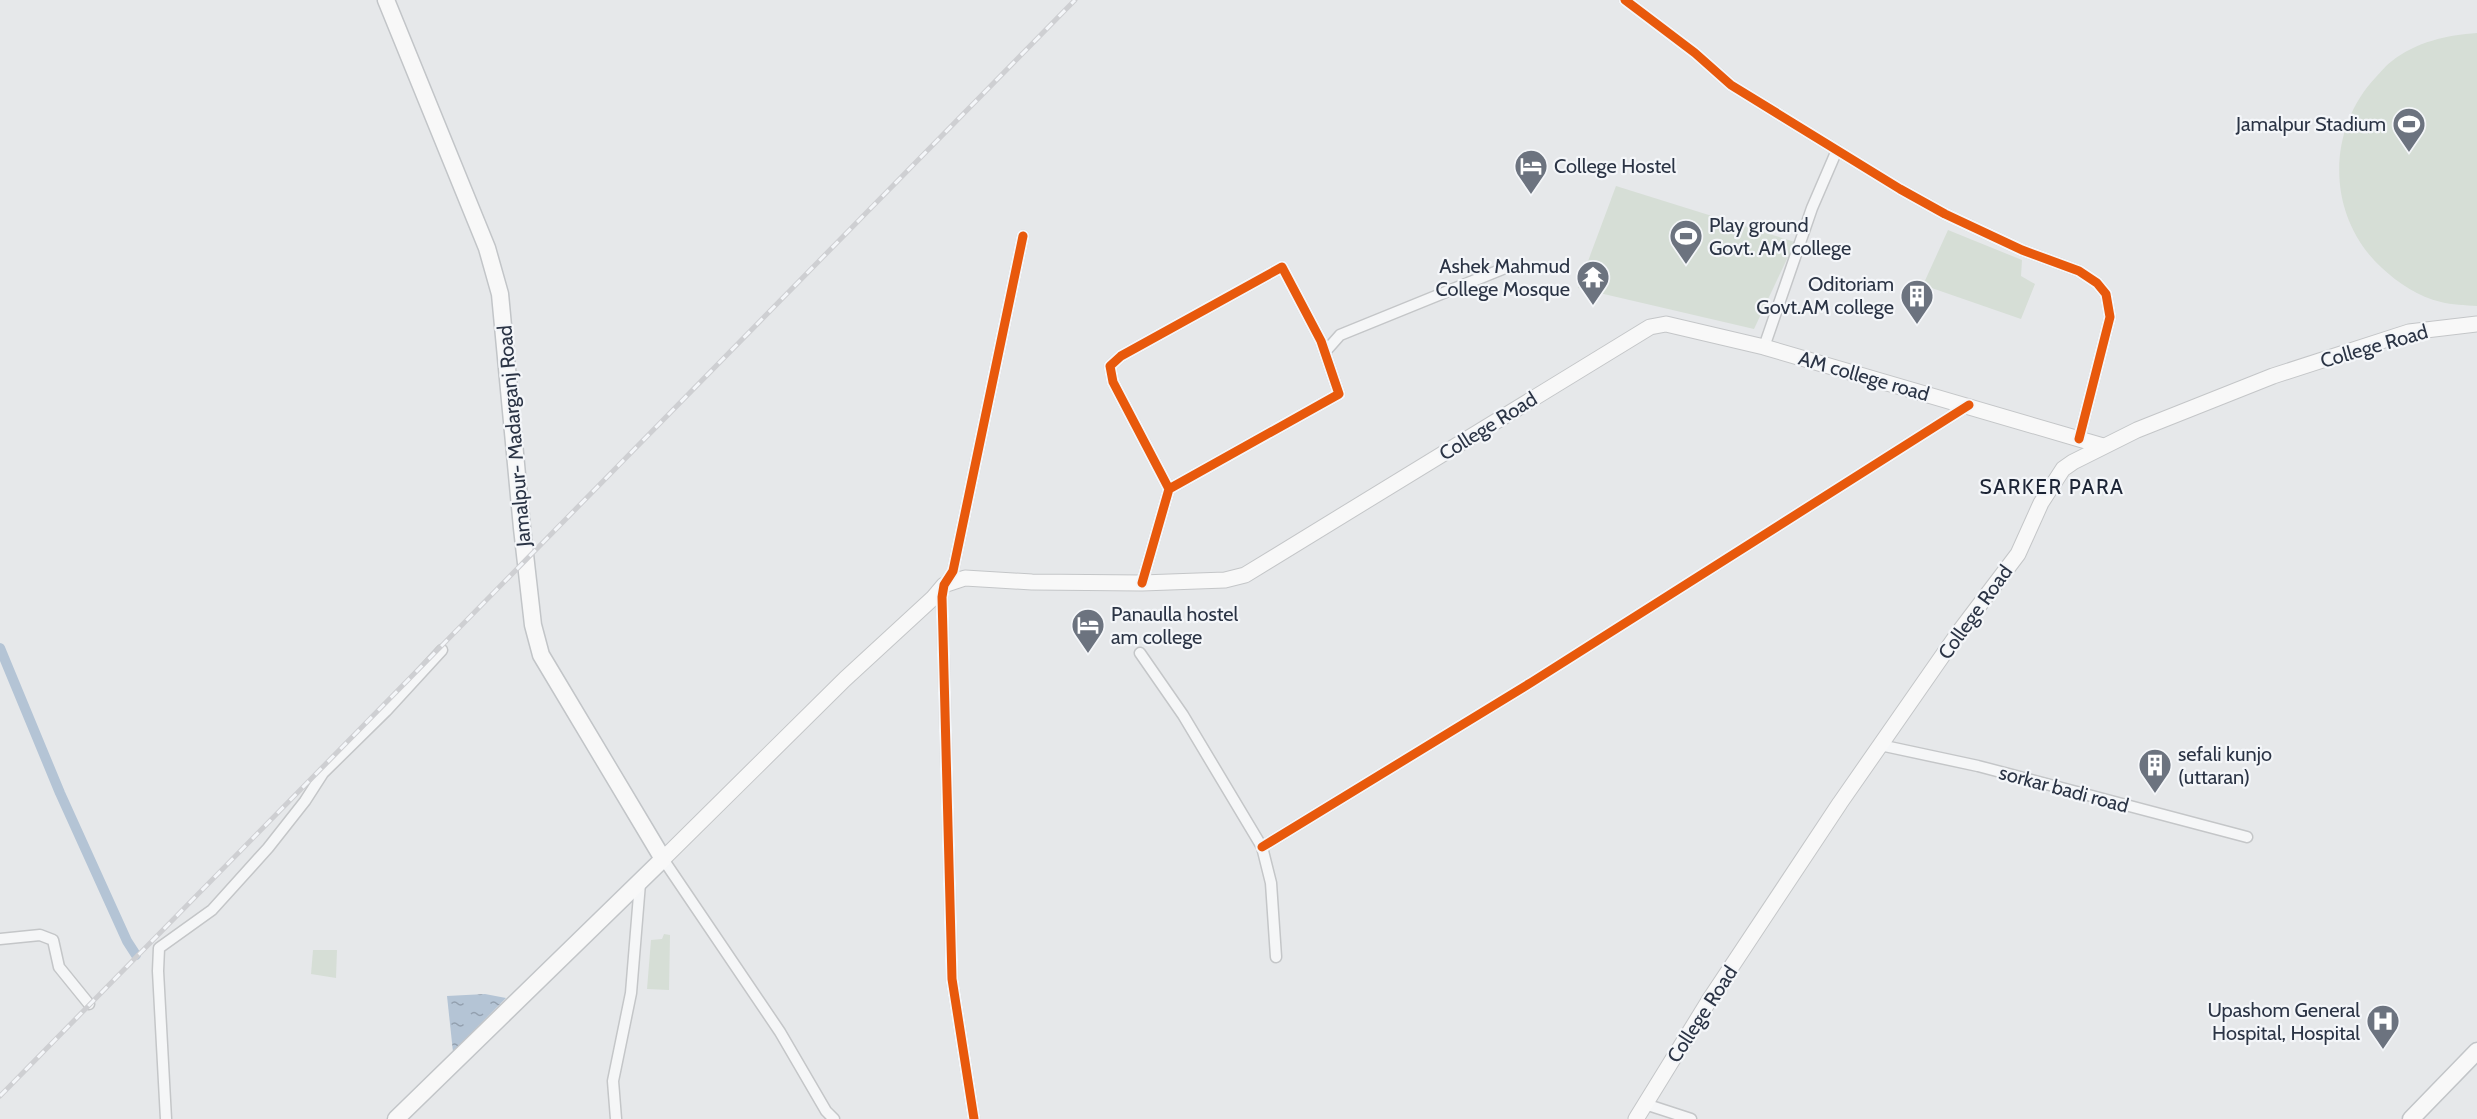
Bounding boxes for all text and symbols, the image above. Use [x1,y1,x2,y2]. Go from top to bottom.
sports icon: Jamalpur Stadium [2391,106,2427,153]
place label: Jamalpur Stadium [2235,112,2386,136]
hotel icon: College Hostel [1513,148,1549,195]
place label: College Hostel [1554,154,1676,178]
place label: Play ground Govt. AM college [1709,213,1851,260]
sports icon: Play ground Govt. AM college [1668,218,1704,265]
place label: Ashek Mahmud College Mosque [1436,254,1570,301]
temple icon: Ashek Mahmud College Mosque [1575,259,1611,306]
place label: Oditoriam Govt.AM college [1756,272,1894,319]
building icon: Oditoriam Govt.AM college [1899,278,1935,325]
street label: College Road [2317,319,2431,373]
street label: Jamalpur- Madarganj Road [492,324,536,549]
street label: AM college road [1796,346,1932,406]
street label: College Road [1435,386,1541,466]
district label: SARKER PARA [1980,474,2124,499]
street label: College Road [1933,560,2017,664]
place label: Panaulla hostel am college [1111,602,1239,649]
hotel icon: Panaulla hostel am college [1070,607,1106,654]
place label: sefali kunjo (uttaran) [2178,742,2272,789]
building icon: sefali kunjo (uttaran) [2137,747,2173,794]
street label: sorkar badi road [1997,760,2131,818]
street label: College Road [1662,961,1742,1067]
place label: Upashom General Hospital, Hospital [2207,998,2360,1045]
hospital icon: Upashom General Hospital, Hospital [2365,1003,2401,1050]

